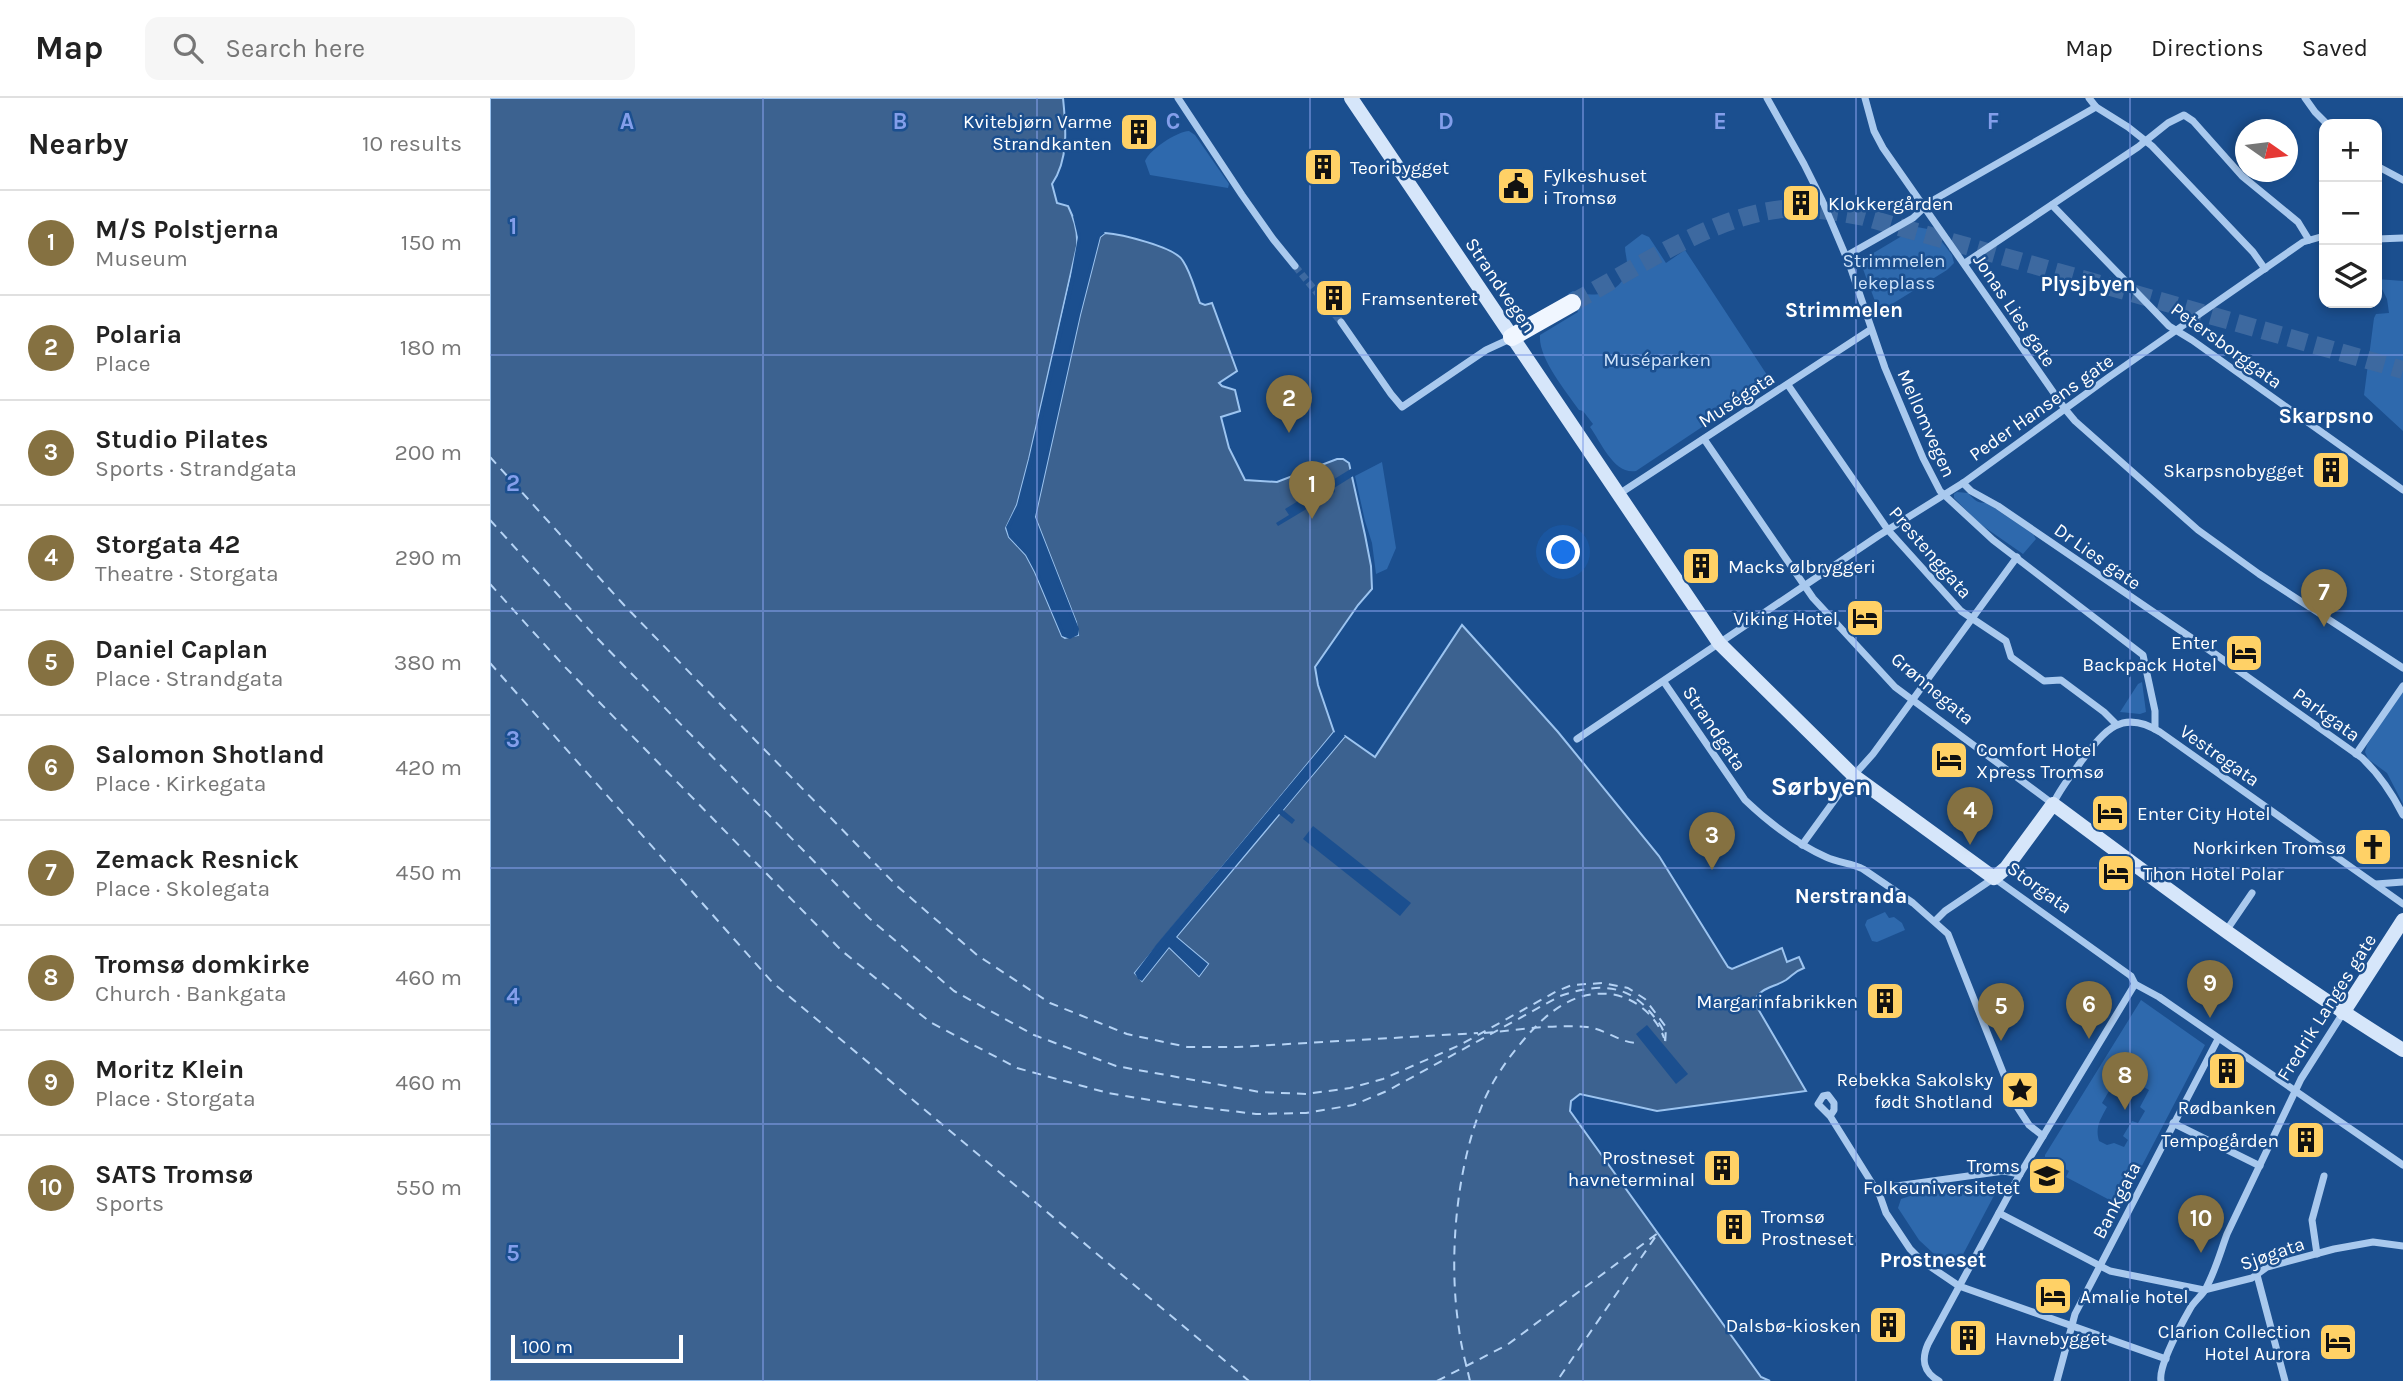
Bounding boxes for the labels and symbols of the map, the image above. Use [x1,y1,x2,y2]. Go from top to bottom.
text: A [620,108,634,135]
text: B [893,108,907,135]
text: C [1166,108,1180,135]
text: D [1438,108,1454,135]
text: E [1713,108,1727,135]
text: F [1987,108,1999,135]
place label: Kvitebjørn Varme Strandkanten [963,111,1112,155]
building icon: Kvitebjørn Varme Strandkanten [1118,111,1160,153]
north arrow [2235,119,2298,182]
building icon: Teoribygget [1302,146,1344,188]
place label: Teoribygget [1350,157,1449,179]
public building icon: Fylkeshuset i Tromsø [1495,165,1537,207]
place label: Fylkeshuset i Tromsø [1543,165,1647,209]
building icon: Klokkergården [1780,182,1822,224]
place label: Klokkergården [1828,193,1954,215]
text: 1 [509,213,517,240]
street label: Strandvegen [1460,234,1540,337]
park label: Strimmelen lekeplass [1842,250,1946,294]
street label: Jonas Lies gate [1968,250,2060,371]
district label: Plysjbyen [2041,272,2135,296]
building icon: Framsenteret [1313,277,1355,319]
place label: Framsenteret [1361,288,1478,310]
district label: Strimmelen [1785,298,1903,322]
street label: Petersborggata [2167,298,2286,393]
park label: Muséparken [1603,349,1711,371]
street label: Peder Hansens gate [1965,350,2118,466]
street label: Mellomvegen [1892,366,1960,481]
street label: Muségata [1694,367,1779,433]
pin: 2 [1266,375,1312,433]
district label: Skarpsno [2278,404,2374,428]
building icon: Skarpsnobygget [2310,449,2352,491]
place label: Skarpsnobygget [2163,460,2304,482]
pin: 1 [1289,461,1335,519]
text: 2 [506,470,520,497]
street label: Prestenggata [1884,502,1976,603]
street label: Dr Lies gate [2050,519,2145,595]
your location [1546,535,1580,569]
building icon: Macks ølbryggeri [1680,545,1722,587]
place label: Macks ølbryggeri [1728,556,1876,578]
pin: 7 [2301,569,2347,627]
hotel icon: Viking Hotel [1844,597,1886,639]
place label: Viking Hotel [1733,608,1838,630]
place label: Enter Backpack Hotel [2082,632,2217,676]
hotel icon: Enter Backpack Hotel [2223,632,2265,674]
street label: Grønnegata [1887,648,1978,730]
street label: Strandgata [1678,682,1751,775]
street label: Parkgata [2289,683,2364,746]
street label: Vestregata [2175,720,2264,791]
text: 3 [506,726,520,753]
hotel icon: Comfort Hotel Xpress Tromsø [1928,739,1970,781]
place label: Comfort Hotel Xpress Tromsø [1976,739,2104,783]
district label: Sørbyen [1771,771,1871,802]
pin: 4 [1947,787,1993,845]
hotel icon: Enter City Hotel [2089,792,2131,834]
place label: Enter City Hotel [2137,803,2271,825]
pin: 3 [1689,812,1735,870]
church icon: Norkirken Tromsø [2352,826,2394,868]
place label: Norkirken Tromsø [2193,837,2346,859]
hotel icon: Thon Hotel Polar [2095,852,2137,894]
street label: Storgata [2003,857,2076,919]
place label: Thon Hotel Polar [2143,863,2284,885]
district label: Nerstranda [1795,884,1907,908]
street label: Fredrik Langes gate [2273,930,2381,1085]
pin: 9 [2187,960,2233,1018]
building icon: Margarinfabrikken [1864,980,1906,1022]
pin: 6 [2066,981,2112,1039]
text: 4 [506,983,520,1010]
pin: 5 [1978,983,2024,1041]
place label: Margarinfabrikken [1696,991,1858,1013]
building icon: Rødbanken [2206,1050,2248,1092]
pin: 8 [2102,1052,2148,1110]
place label: Rebekka Sakolsky født Shotland [1837,1069,1993,1113]
place icon: Rebekka Sakolsky født Shotland [1999,1069,2041,1111]
place label: Rødbanken [2178,1097,2276,1119]
building icon: Tempogården [2285,1119,2327,1161]
place label: Tempogården [2161,1130,2279,1152]
place label: Prostneset havneterminal [1568,1147,1695,1191]
building icon: Prostneset havneterminal [1701,1147,1743,1189]
place label: Troms Folkeuniversitetet [1863,1155,2020,1199]
school or university icon: Troms Folkeuniversitetet [2026,1155,2068,1197]
street label: Bankgata [2088,1158,2146,1243]
pin: 10 [2178,1195,2224,1253]
building icon: Tromsø Prostneset [1713,1206,1755,1248]
place label: Tromsø Prostneset [1761,1206,1854,1250]
street label: Sjøgata [2237,1233,2307,1275]
text: 5 [506,1240,520,1267]
district label: Prostneset [1880,1248,1986,1272]
hotel icon: Amalie hotel [2032,1275,2074,1317]
place label: Amalie hotel [2080,1286,2188,1308]
building icon: Dalsbø-kiosken [1867,1304,1909,1346]
place label: Dalsbø-kiosken [1726,1315,1861,1337]
building icon: Havnebygget [1947,1317,1989,1359]
place label: Clarion Collection Hotel Aurora [2158,1321,2311,1365]
hotel icon: Clarion Collection Hotel Aurora [2317,1321,2359,1363]
place label: Havnebygget [1995,1328,2107,1350]
scale bar [511,1332,682,1364]

